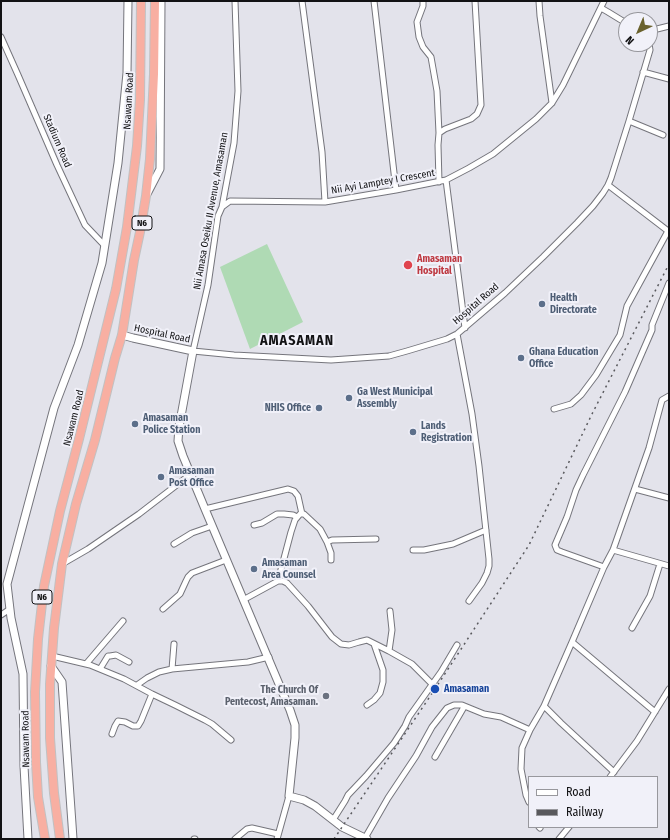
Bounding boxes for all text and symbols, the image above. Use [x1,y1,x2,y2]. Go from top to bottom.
north arrow [618,12,658,52]
text: N [623,33,637,47]
street label: Nsawam Road [122,72,136,130]
street label: Stadium Road [40,112,74,170]
street label: Nii Amasa Oseiku II Avenue, Amasaman [191,131,231,291]
street label: Nii Ayi Lamptey I Crescent [330,167,436,197]
road number: N6 [132,216,152,230]
place label: Amasaman Hospital [417,253,462,276]
marker: Amasaman Hospital [402,259,414,271]
street label: Hospital Road [450,281,502,327]
place label: Health Directorate [550,292,597,316]
marker: Health Directorate [537,299,547,309]
street label: Hospital Road [133,322,191,346]
district label: AMASAMAN [260,333,334,349]
place label: Ghana Education Office [529,346,598,370]
marker: Ghana Education Office [516,353,526,363]
place label: Ga West Municipal Assembly [357,386,433,410]
street label: Nsawam Road [61,389,87,447]
marker: Ga West Municipal Assembly [344,393,354,403]
place label: NHIS Office [265,402,311,414]
marker: NHIS Office [314,403,324,413]
place label: Amasaman Police Station [143,412,200,436]
marker: Amasaman Police Station [130,419,140,429]
place label: Lands Registration [421,420,472,444]
marker: Lands Registration [408,427,418,437]
place label: Amasaman Post Office [169,465,214,488]
marker: Amasaman Post Office [156,472,166,482]
place label: Amasaman Area Counsel [262,557,316,580]
marker: Amasaman Area Counsel [249,564,259,574]
road number: N6 [32,590,52,604]
marker: Amasaman [429,683,441,695]
place label: Amasaman [444,683,489,695]
place label: The Church Of Pentecost, Amasaman. [225,684,318,708]
marker: The Church Of Pentecost, Amasaman. [321,691,331,701]
street label: Nsawam Road [20,710,32,768]
legend [528,776,658,828]
text: Road [566,785,591,799]
text: Railway [566,805,603,819]

